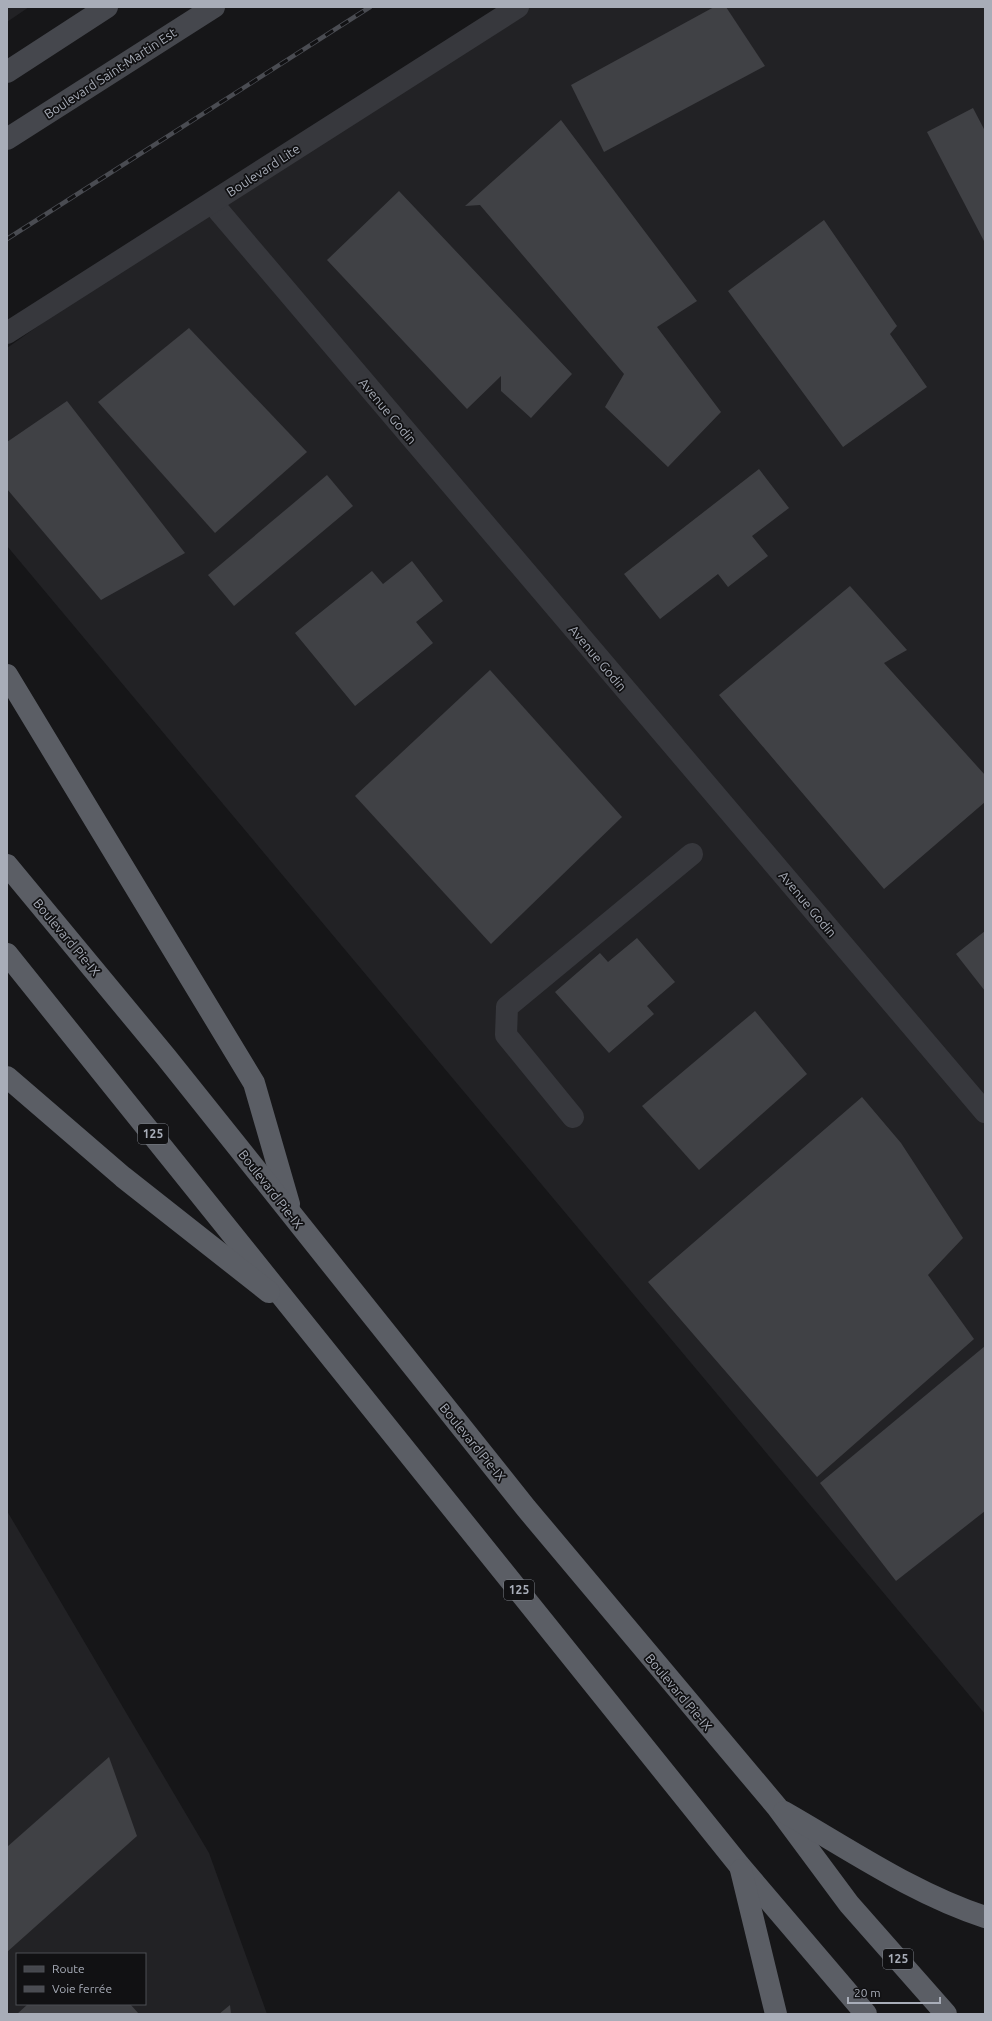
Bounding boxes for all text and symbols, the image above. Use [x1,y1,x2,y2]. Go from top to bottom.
street label: Boulevard Saint-Martin Est [41,25,179,121]
street label: Boulevard Lite [224,141,302,199]
street label: Avenue Godin [357,375,419,447]
street label: Avenue Godin [567,622,629,694]
street label: Avenue Godin [777,868,839,940]
street label: Boulevard Pie-IX [31,896,103,978]
road number: 125 [138,1124,168,1144]
street label: Boulevard Pie-IX [236,1147,306,1231]
street label: Boulevard Pie-IX [437,1400,509,1484]
road number: 125 [504,1580,534,1600]
street label: Boulevard Pie-IX [643,1651,715,1733]
road number: 125 [883,1949,913,1969]
legend [16,1953,146,2005]
text: Route [52,1962,85,1975]
scale bar [848,1979,940,2005]
text: Voie ferrée [52,1982,112,1995]
text: 20 m [854,1986,881,1999]

